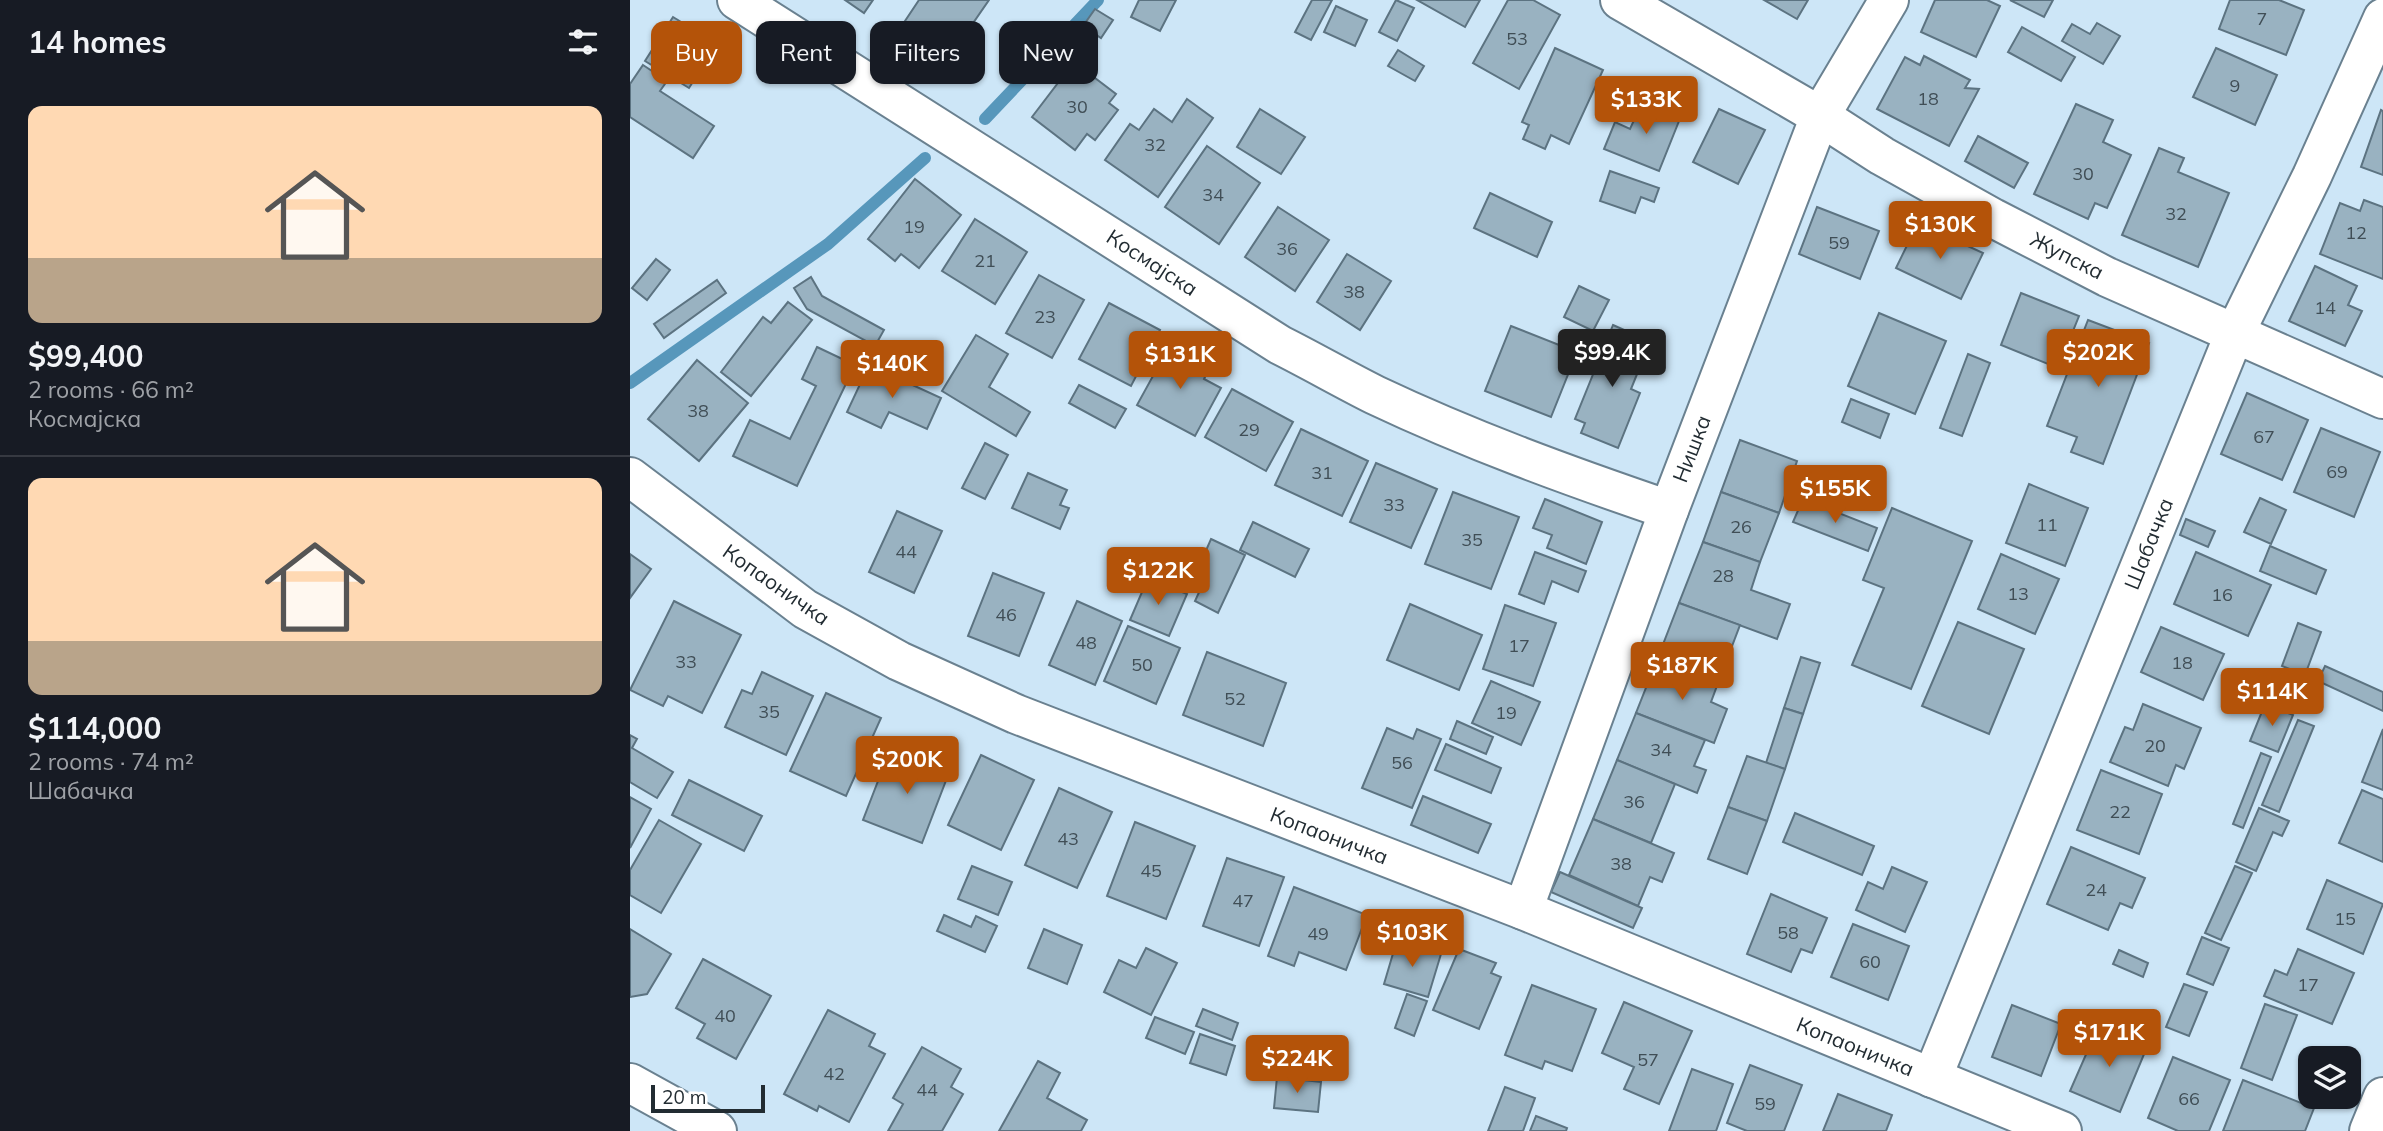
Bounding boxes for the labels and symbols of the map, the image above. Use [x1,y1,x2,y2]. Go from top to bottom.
house number: 7 [2257,7,2267,30]
house number: 53 [1506,27,1528,50]
house number: 9 [2230,74,2240,97]
pin: $133K [1597,76,1695,136]
house number: 18 [1917,87,1939,110]
house number: 30 [1066,95,1088,118]
house number: 32 [1144,133,1166,156]
house number: 30 [2072,162,2094,185]
house number: 34 [1202,183,1224,206]
pin: $130K [1891,202,1989,261]
house number: 32 [2165,202,2187,225]
house number: 19 [903,215,925,238]
house number: 12 [2345,221,2367,244]
street label: Космајска [1102,223,1203,301]
street label: Жупска [2026,226,2109,285]
house number: 59 [1828,231,1850,254]
house number: 36 [1276,237,1298,260]
house number: 21 [974,249,996,272]
house number: 38 [1343,280,1365,303]
house number: 14 [2314,296,2336,319]
house number: 23 [1034,305,1056,328]
pin: $99.4K [1555,330,1669,389]
pin: $202K [2049,330,2147,389]
pin: $131K [1131,332,1229,391]
pin: $140K [843,340,941,400]
house number: 38 [687,399,709,422]
street label: Нишка [1666,411,1716,486]
house number: 29 [1238,418,1260,441]
house number: 67 [2253,425,2275,448]
house number: 69 [2326,460,2348,483]
house number: 31 [1311,461,1333,484]
pin: $155K [1786,466,1884,525]
house number: 33 [1383,493,1405,516]
street label: Шабачка [2118,494,2178,593]
house number: 11 [2036,513,2058,536]
house number: 26 [1730,515,1752,538]
house number: 35 [1461,528,1483,551]
street label: Копаоничка [718,538,835,630]
house number: 44 [895,540,917,563]
pin: $122K [1109,548,1207,607]
house number: 28 [1712,564,1734,587]
house number: 13 [2007,582,2029,605]
house number: 16 [2211,583,2233,606]
house number: 46 [995,603,1017,626]
house number: 48 [1075,631,1097,654]
house number: 17 [1508,634,1530,657]
pin: $187K [1633,642,1731,702]
house number: 33 [675,650,697,673]
house number: 18 [2171,651,2193,674]
house number: 50 [1131,653,1153,676]
pin: $114K [2223,668,2321,728]
house number: 52 [1224,687,1246,710]
house number: 35 [758,700,780,723]
house number: 19 [1495,701,1517,724]
house number: 20 [2144,734,2166,757]
pin: $200K [858,736,956,796]
house number: 34 [1650,738,1672,761]
house number: 56 [1391,751,1413,774]
house number: 36 [1623,790,1645,813]
house number: 22 [2109,800,2131,823]
street label: Копаоничка [1267,801,1392,869]
house number: 43 [1057,827,1079,850]
house number: 38 [1610,852,1632,875]
house number: 45 [1140,859,1162,882]
house number: 24 [2085,878,2107,901]
house number: 47 [1232,889,1254,912]
house number: 15 [2334,907,2356,930]
pin: $103K [1363,909,1461,969]
house number: 58 [1777,921,1799,944]
house number: 49 [1307,922,1329,945]
house number: 60 [1859,950,1881,973]
house number: 17 [2297,973,2319,996]
house number: 40 [714,1004,736,1027]
pin: $171K [2060,1010,2158,1069]
street label: Копаоничка [1793,1011,1918,1081]
pin: $224K [1248,1036,1346,1095]
house number: 57 [1637,1048,1659,1071]
house number: 42 [823,1062,845,1085]
house number: 44 [916,1078,938,1101]
scale bar [651,1082,765,1114]
house number: 66 [2178,1087,2200,1110]
house number: 59 [1754,1092,1776,1115]

